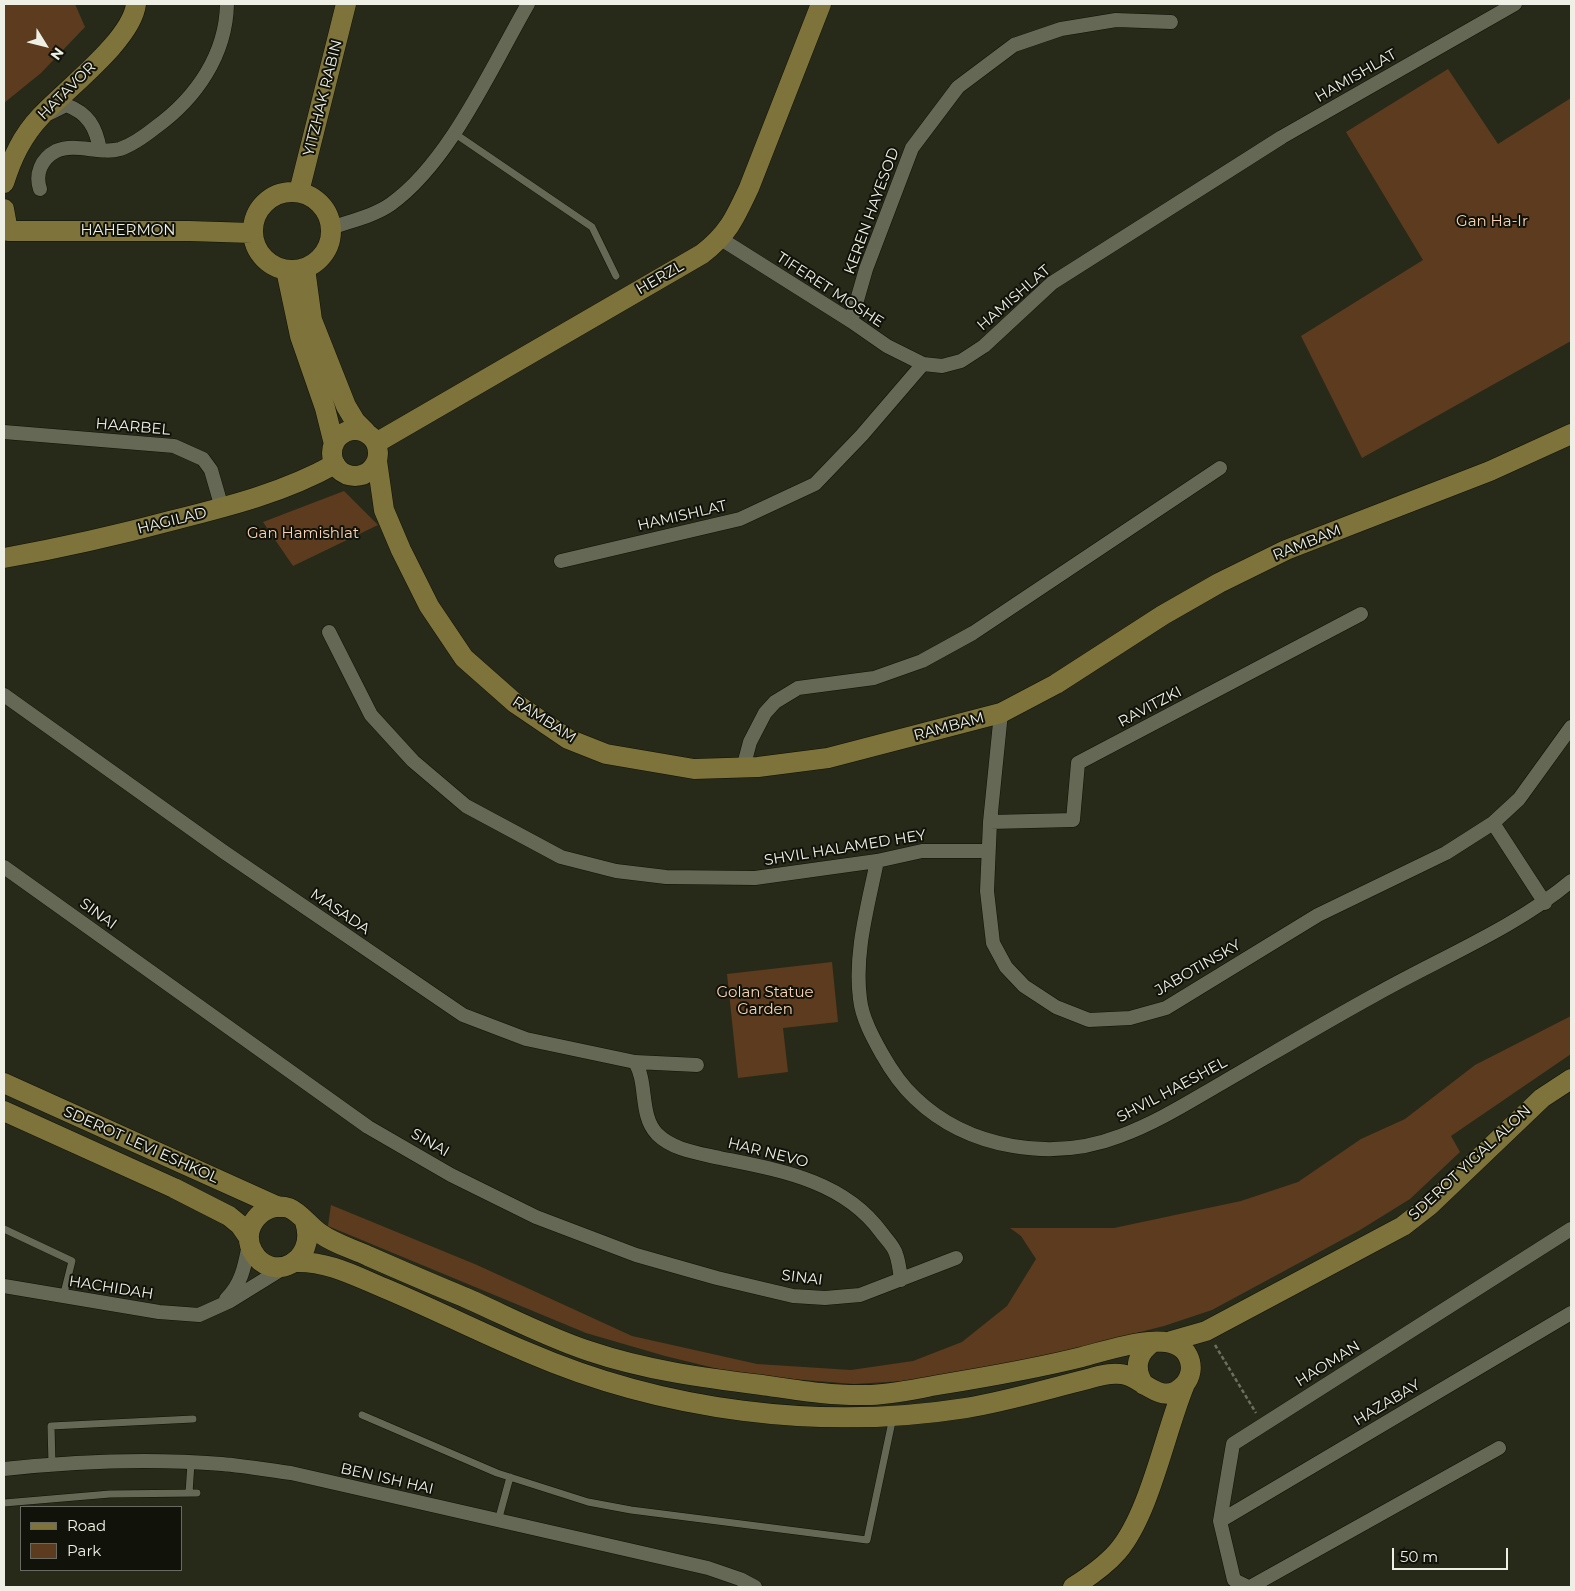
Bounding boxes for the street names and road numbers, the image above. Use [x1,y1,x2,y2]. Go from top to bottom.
street label: YITZHAK RABIN [300,38,346,158]
street label: HAMISHLAT [1312,45,1400,107]
street label: HATAVOR [34,58,100,124]
street label: KEREN HAYESOD [841,145,903,277]
street label: HAHERMON [80,222,176,240]
street label: TIFERET MOSHE [773,249,887,331]
street label: HERZL [633,257,687,299]
street label: HAMISHLAT [974,261,1054,335]
street label: HAARBEL [95,415,171,439]
street label: HAMISHLAT [636,497,728,535]
street label: HAGILAD [135,504,209,538]
street label: RAMBAM [1270,521,1344,565]
street label: RAVITZKI [1115,683,1185,731]
street label: RAMBAM [509,693,579,747]
street label: RAMBAM [912,709,986,745]
street label: SHVIL HALAMED HEY [763,826,927,870]
street label: MASADA [307,886,373,938]
street label: SINAI [76,895,120,933]
street label: JABOTINSKY [1152,936,1244,1000]
street label: SHVIL HAESHEL [1114,1053,1230,1127]
street label: SDEROT YIGAL ALON [1405,1102,1535,1224]
street label: SDEROT LEVI ESHKOL [61,1103,221,1187]
street label: SINAI [408,1125,452,1161]
street label: HAR NEVO [726,1134,810,1172]
street label: SINAI [780,1267,824,1289]
street label: HACHIDAH [67,1272,155,1304]
street label: HAOMAN [1292,1337,1364,1391]
street label: HAZABAY [1351,1376,1423,1430]
street label: BEN ISH HAI [339,1460,435,1498]

